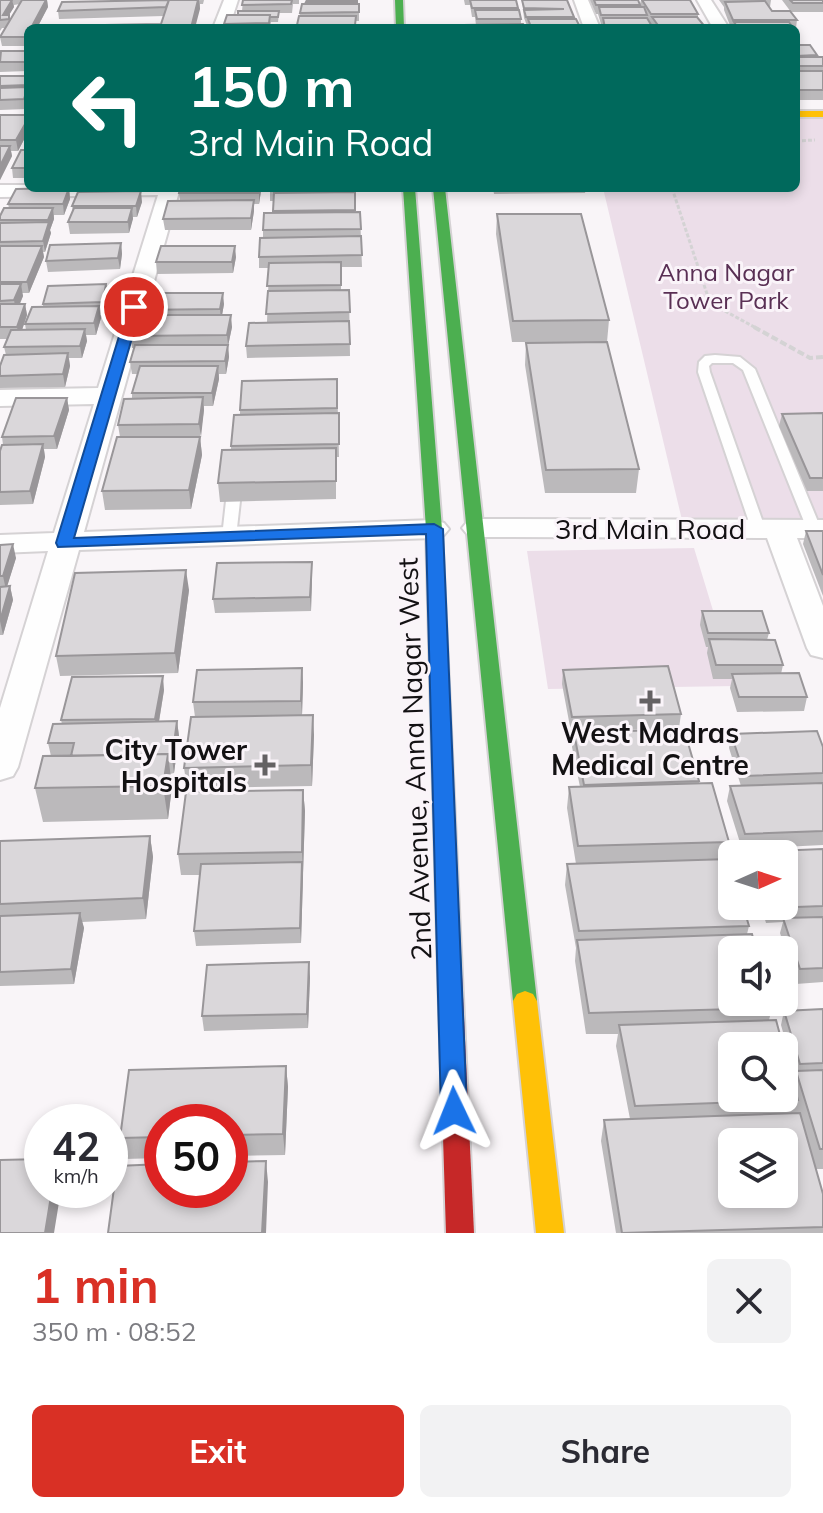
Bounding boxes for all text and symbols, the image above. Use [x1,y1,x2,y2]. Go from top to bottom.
text: 150 m [188,51,355,121]
icon: left [56,56,160,160]
text: 3rd Main Road [188,120,433,165]
park label: Anna Nagar Tower Park [658,257,794,315]
pin [100,273,168,341]
icon: arrive [112,285,156,329]
street label: 3rd Main Road [555,511,745,546]
street label: 2nd Avenue, Anna Nagar West [389,557,439,961]
marker: West Madras Medical Centre [639,690,661,712]
place label: West Madras Medical Centre [551,715,749,782]
place label: City Tower Hospitals [105,732,247,799]
marker: City Tower Hospitals [254,754,276,776]
north arrow [718,840,798,920]
map controls [718,840,798,1208]
button: sound [718,936,798,1016]
button: search [718,1032,798,1112]
position arrow [412,1069,496,1153]
speed limit sign: 50 [144,1104,248,1208]
text: 42 [52,1121,100,1171]
button: layers [718,1128,798,1208]
text: km/h [53,1163,99,1188]
text: 1 min [32,1255,159,1315]
button: close [707,1259,791,1343]
text: 350 m · 08:52 [32,1315,196,1348]
button: Exit [32,1405,404,1497]
button: Share [420,1405,791,1497]

